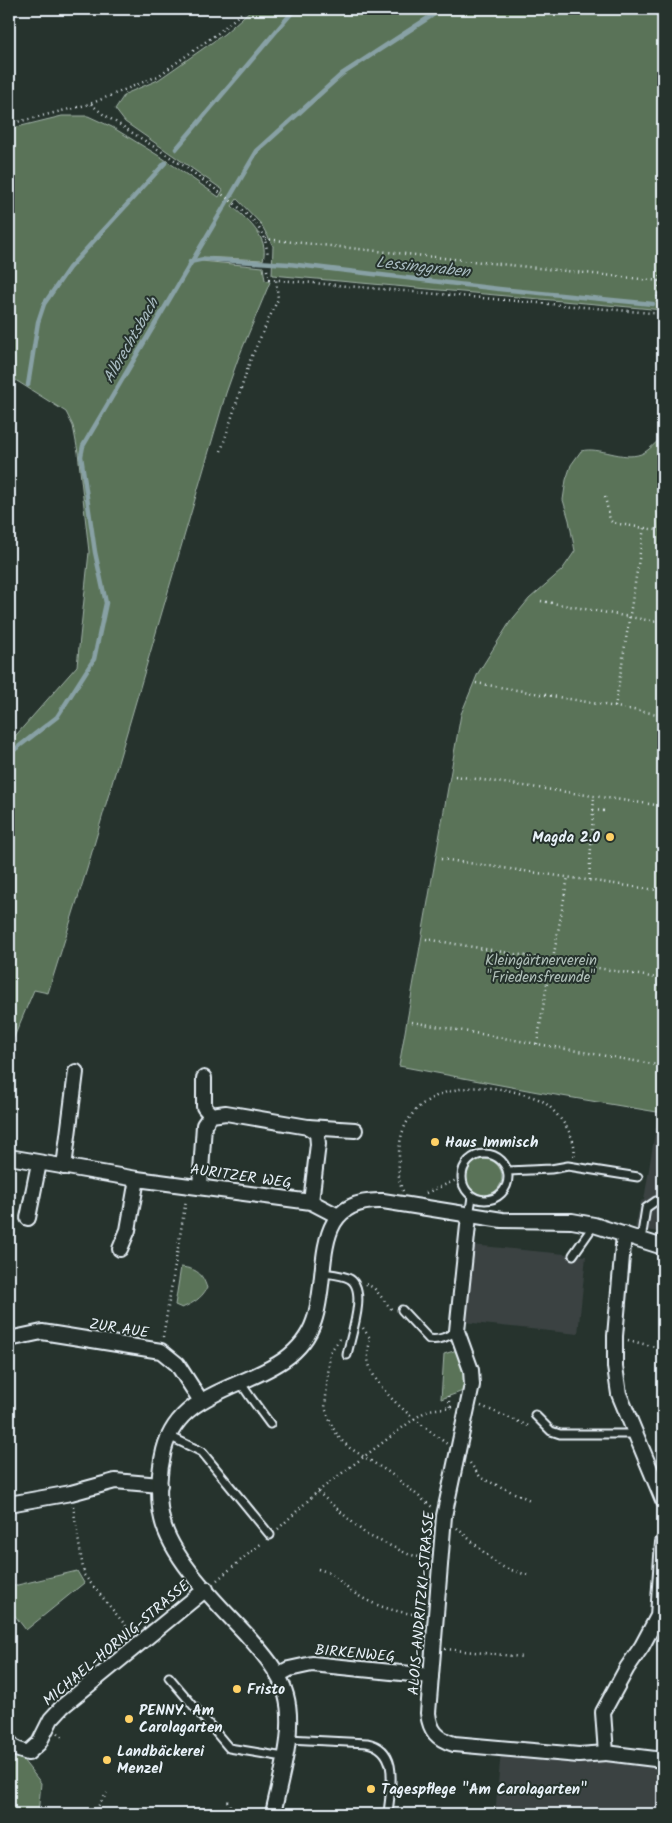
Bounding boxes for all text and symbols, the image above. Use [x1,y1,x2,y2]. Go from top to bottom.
water label: Lessinggraben [375,250,472,285]
water label: Albrechtsbach [97,292,167,388]
place label: Magda 2.0 [532,826,600,850]
marker: Magda 2.0 [604,831,616,843]
park label: Kleingärtnerverein "Friedensfreunde" [485,949,597,990]
place label: Haus Immisch [445,1131,538,1155]
marker: Haus Immisch [429,1136,441,1148]
street label: AURITZER WEG [189,1158,293,1196]
street label: ZUR AUE [87,1312,152,1346]
street label: ALOIS-ANDRITZKI-STRASSE [402,1509,442,1696]
street label: MICHAEL-HORNIG-STRASSE [38,1574,197,1713]
street label: BIRKENWEG [314,1639,396,1669]
place label: Fristo [247,1678,285,1702]
marker: Fristo [231,1683,243,1695]
place label: PENNY. Am Carolagarten [139,1699,223,1740]
marker: PENNY. Am Carolagarten [123,1713,135,1725]
place label: Landbäckerei Menzel [117,1740,205,1781]
marker: Landbäckerei Menzel [101,1754,113,1766]
place label: Tagespflege "Am Carolagarten" [381,1778,587,1802]
marker: Tagespflege "Am Carolagarten" [365,1783,377,1795]

